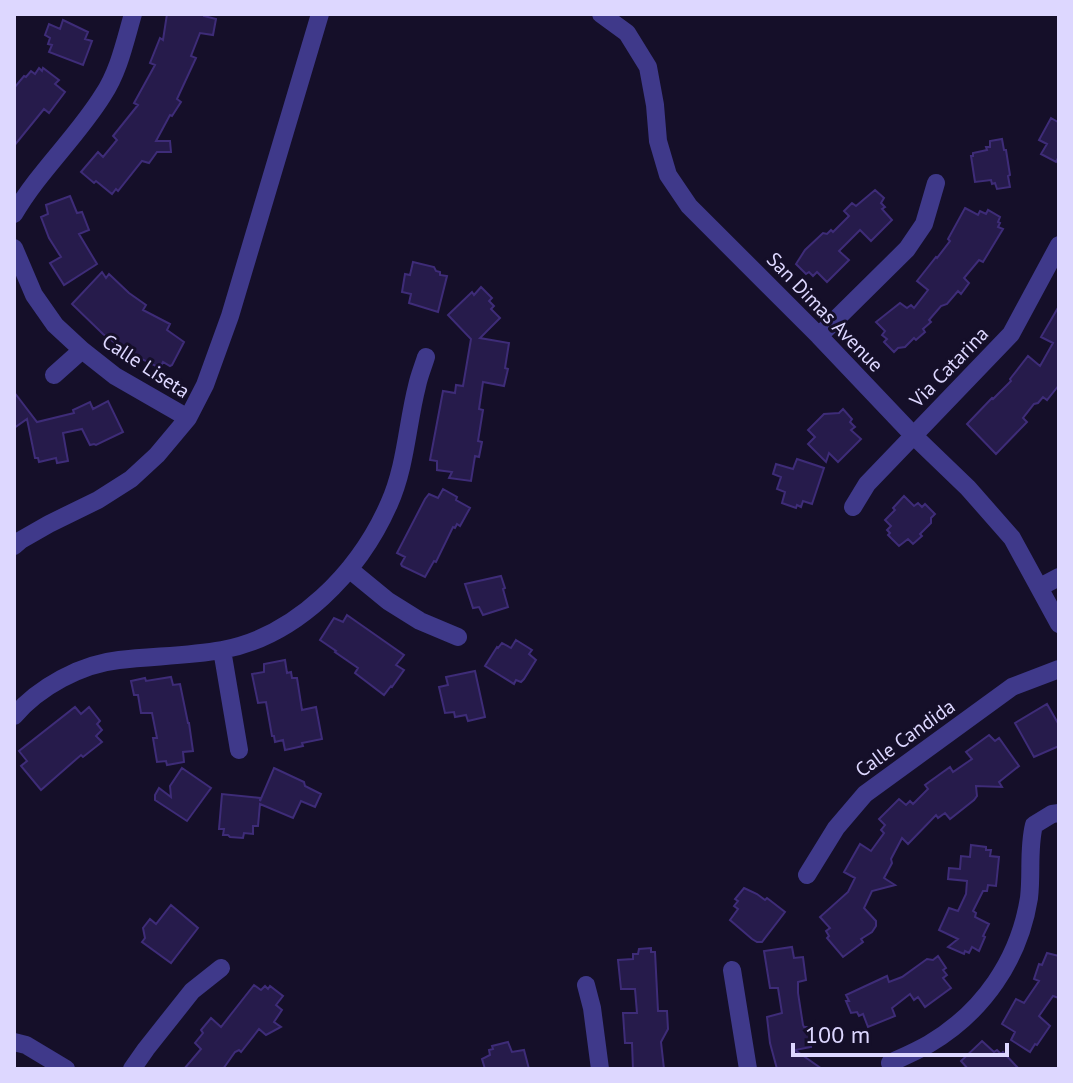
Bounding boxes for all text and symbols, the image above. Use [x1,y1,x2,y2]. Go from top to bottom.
street label: San Dimas Avenue [761,247,889,377]
street label: Via Catarina [903,321,994,414]
street label: Calle Liseta [97,328,195,404]
street label: Calle Candida [850,693,960,783]
scale bar [793,1007,1007,1057]
text: 100 m [805,1019,870,1050]

